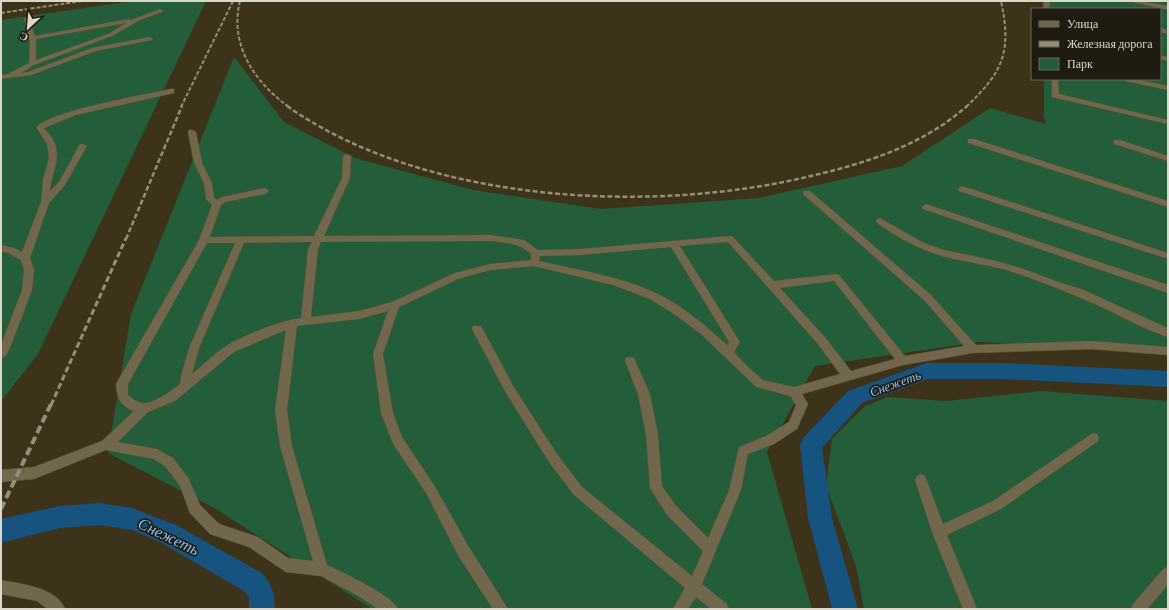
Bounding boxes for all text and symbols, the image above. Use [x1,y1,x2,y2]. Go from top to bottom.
north arrow [8,8,48,48]
legend [1031,8,1161,80]
text: Улица [1067,17,1099,31]
text: С [17,30,30,44]
text: Железная дорога [1067,37,1153,51]
text: Парк [1067,57,1093,71]
water label: Снежеть [868,367,923,400]
water label: Снежеть [136,514,202,558]

